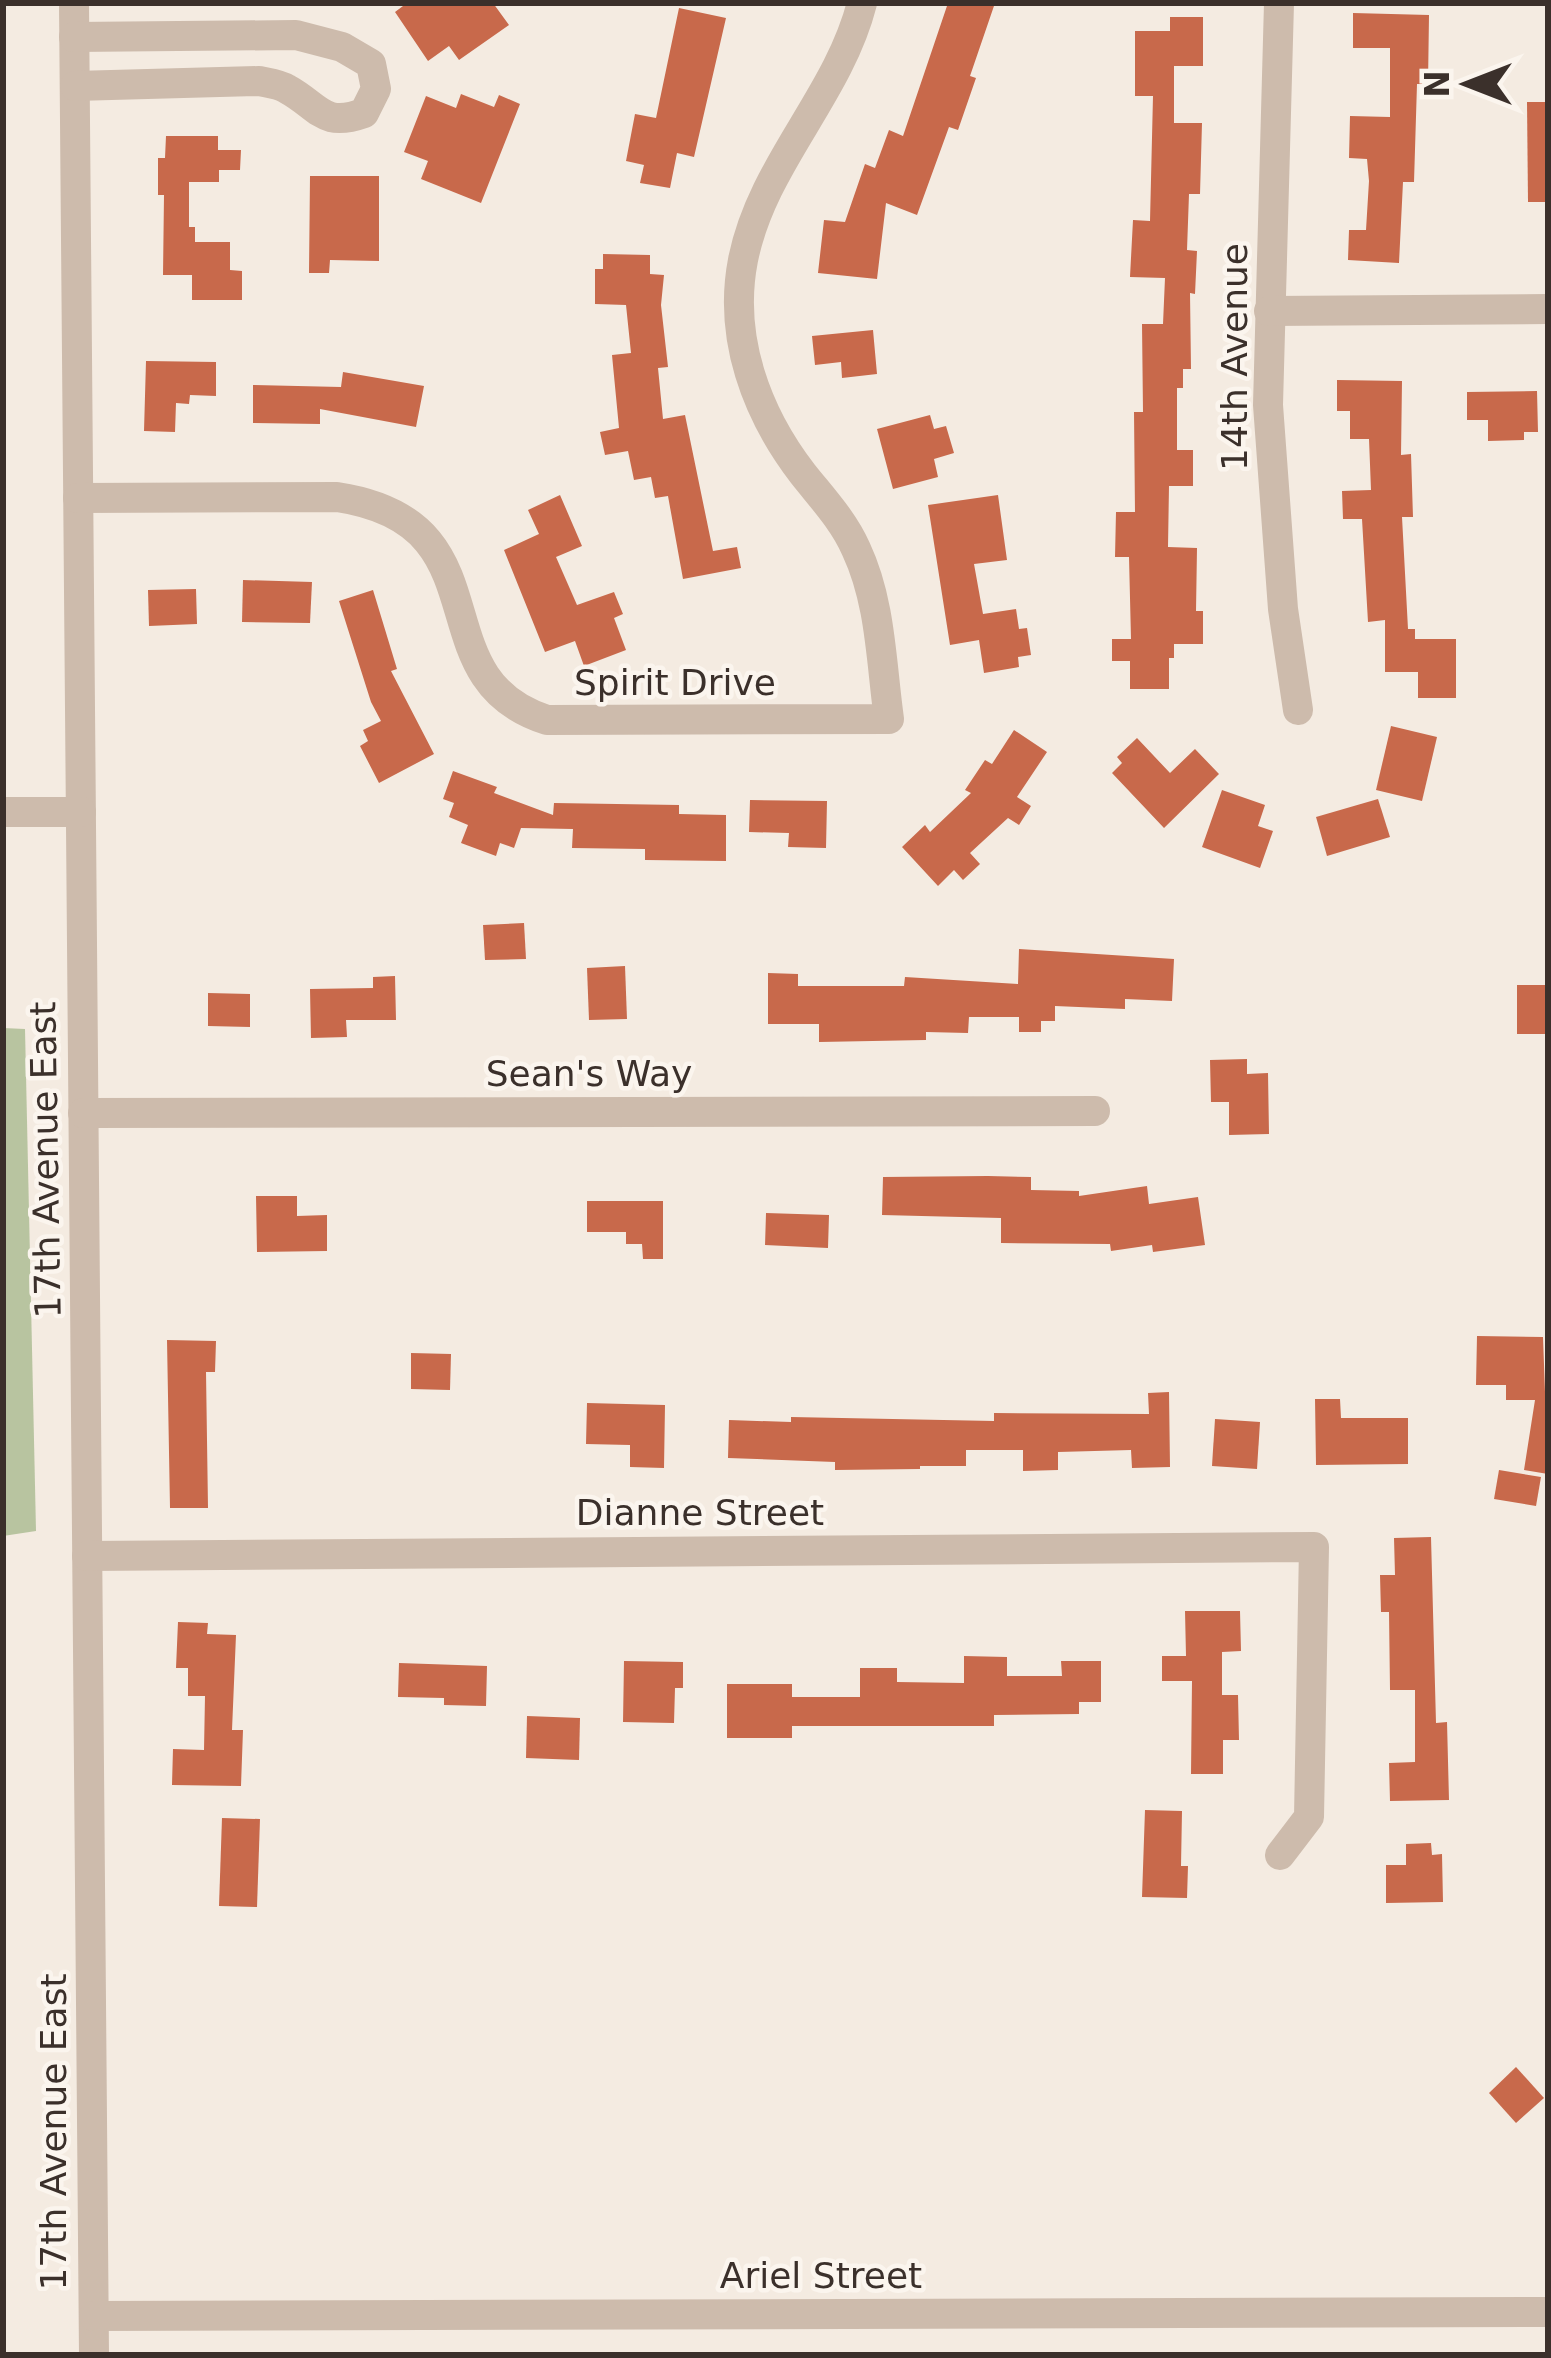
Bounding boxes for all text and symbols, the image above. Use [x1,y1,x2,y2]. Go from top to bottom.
north arrow [1407,24,1527,144]
text: N [1418,70,1457,98]
street label: 14th Avenue [1214,243,1255,471]
street label: Spirit Drive [574,662,776,703]
street label: 17th Avenue East [22,1001,69,1319]
street label: Sean's Way [486,1053,692,1094]
street label: Dianne Street [576,1492,824,1533]
street label: 17th Avenue East [33,1973,74,2291]
street label: Ariel Street [720,2255,922,2296]

